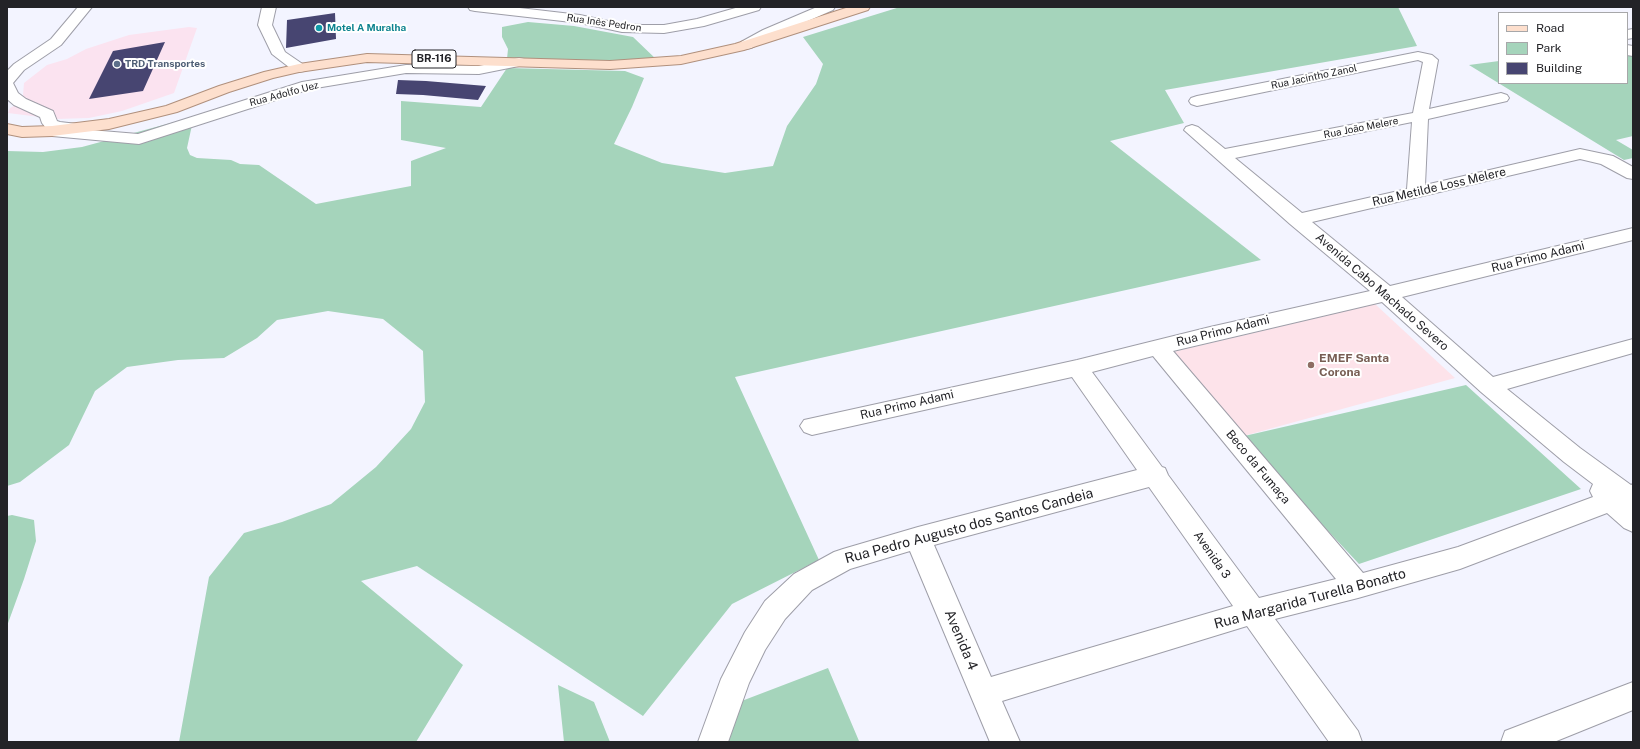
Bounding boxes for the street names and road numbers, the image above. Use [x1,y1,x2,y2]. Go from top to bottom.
street label: Rua Inês Pedron [566,12,642,34]
road number: BR-116 [412,50,456,68]
street label: Rua Jacintho Zanol [1270,62,1358,92]
street label: Rua Adolfo Uez [248,79,320,109]
street label: Rua João Melere [1323,115,1399,141]
street label: Rua Metilde Loss Melere [1371,165,1507,209]
street label: Avenida Cabo Machado Severo [1312,230,1452,354]
street label: Rua Primo Adami [1490,238,1586,276]
street label: Rua Primo Adami [1175,312,1271,350]
street label: Rua Primo Adami [859,387,955,423]
street label: Beco da Fumaça [1223,427,1293,507]
street label: Rua Pedro Augusto dos Santos Candeia [843,485,1095,567]
street label: Avenida 3 [1190,528,1234,582]
street label: Rua Margarida Turella Bonatto [1212,565,1408,633]
street label: Avenida 4 [941,607,981,673]

